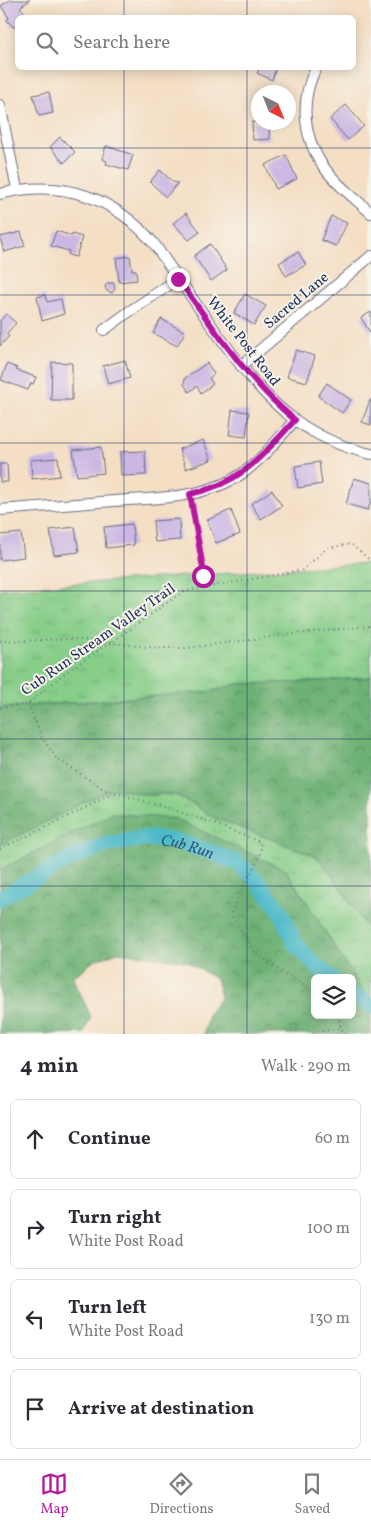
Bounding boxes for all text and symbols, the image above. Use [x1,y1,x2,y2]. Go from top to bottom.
search box [15,15,356,70]
icon: search [33,29,61,57]
text: Search here [73,30,170,56]
north arrow [251,85,296,130]
route end [167,268,190,291]
street label: Sacred Lane [260,268,334,335]
street label: White Post Road [201,293,285,391]
route start [192,565,215,588]
street label: Cub Run Stream Valley Trail [18,579,180,702]
water label: Cub Run [160,831,217,866]
map controls [311,974,356,1019]
button: layers [311,974,356,1019]
text: 4 min [20,1052,79,1081]
text: Walk · 290 m [261,1056,351,1078]
icon: ahead [21,1125,49,1153]
text: Continue [68,1126,151,1152]
text: 60 m [315,1128,350,1150]
text: Turn right [68,1205,161,1231]
icon: right [21,1215,49,1243]
text: 100 m [307,1218,350,1240]
text: White Post Road [68,1231,184,1253]
text: Turn left [68,1295,147,1321]
icon: left [21,1305,49,1333]
text: 130 m [309,1308,350,1330]
text: White Post Road [68,1321,184,1343]
icon: arrive [21,1395,49,1423]
text: Arrive at destination [68,1396,254,1422]
tab: Map [40,1470,68,1519]
tab: Directions [149,1470,214,1519]
tab: Saved [294,1470,331,1519]

